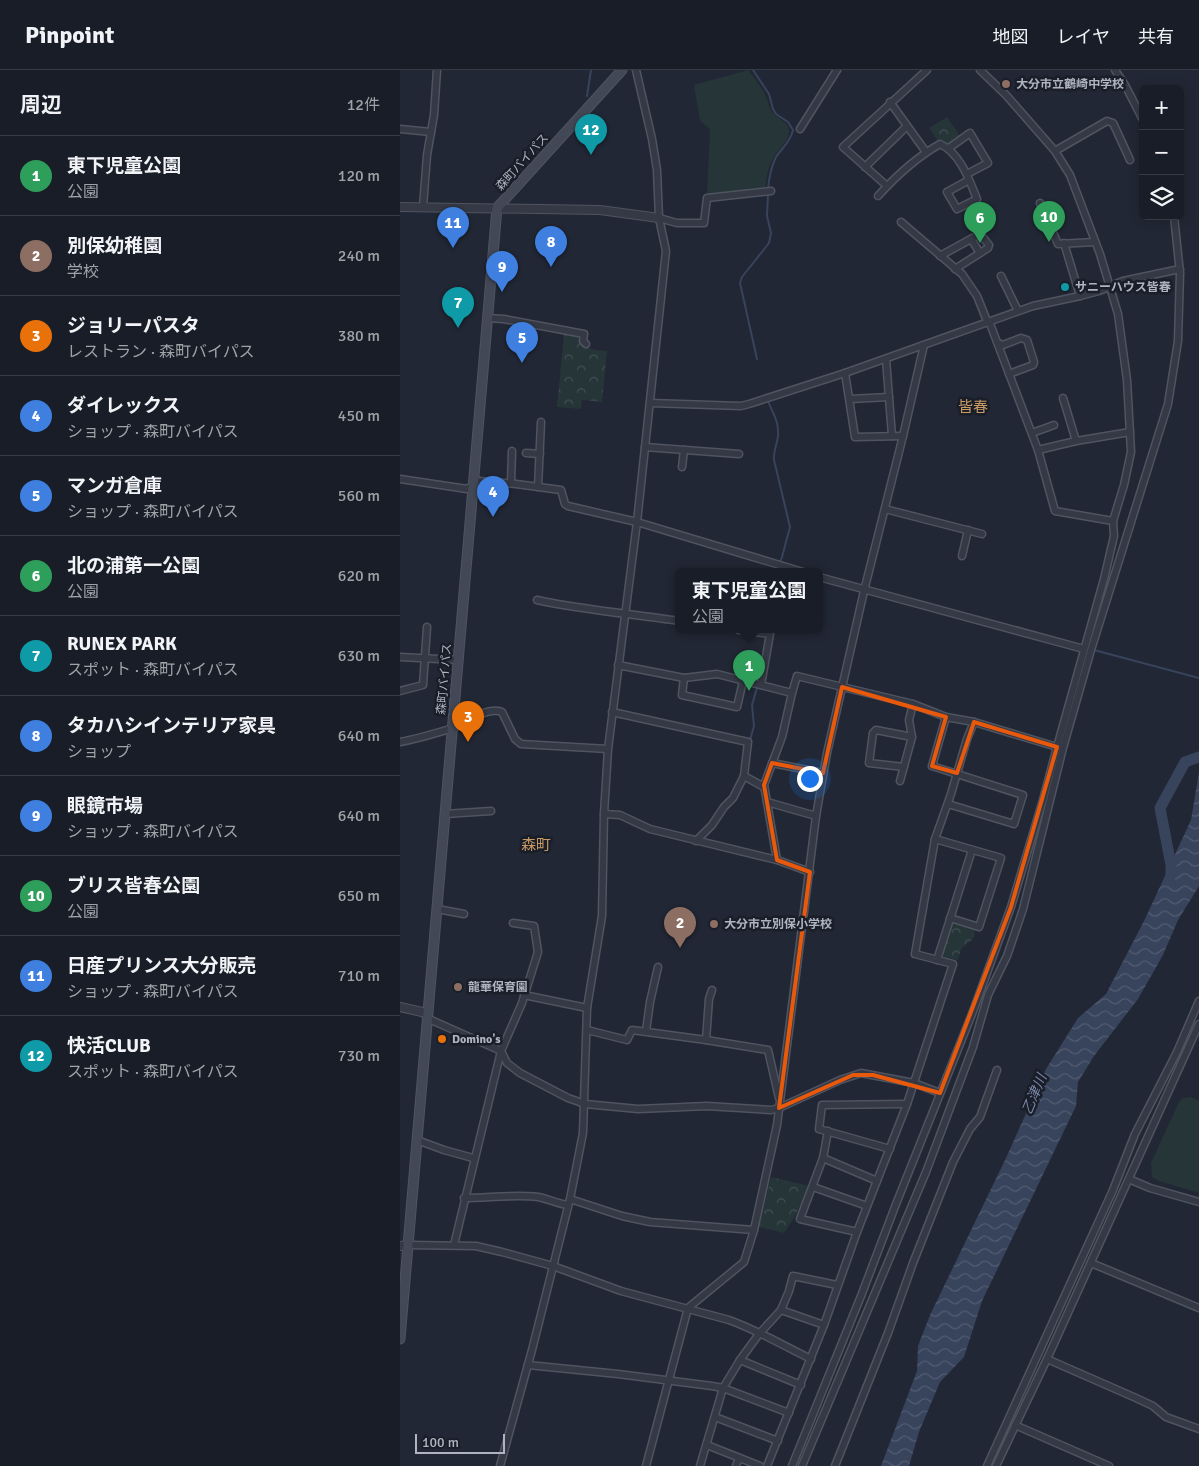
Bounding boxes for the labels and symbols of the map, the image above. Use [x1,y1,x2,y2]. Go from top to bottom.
place label: 大分市立鶴崎中学校 [1016,77,1124,92]
marker: 大分市立鶴崎中学校 [1000,78,1012,90]
pin: 12 [575,114,607,155]
street label: 森町バイパス [493,131,552,194]
pin: 10 [1033,201,1065,242]
pin: 6 [964,202,996,243]
pin: 11 [437,207,469,248]
pin: 8 [535,226,567,267]
pin: 9 [486,251,518,292]
place label: サニーハウス皆春 [1075,280,1172,295]
marker: サニーハウス皆春 [1059,281,1071,293]
pin: 7 [442,287,474,328]
pin: 5 [506,322,538,363]
district label: 皆春 [958,398,988,416]
pin: 4 [477,476,509,517]
street label: 森町バイパス [434,643,455,715]
pin: 1 [733,650,765,691]
pin: 3 [452,701,484,742]
your location [797,766,823,792]
district label: 森町 [521,836,551,854]
pin: 2 [664,907,696,948]
place label: 大分市立別保小学校 [724,917,832,932]
marker: 大分市立別保小学校 [708,918,720,930]
place label: 龍華保育園 [468,980,528,995]
marker: 龍華保育園 [452,981,464,993]
place label: Domino's [452,1032,501,1047]
marker: Domino's [436,1033,448,1045]
water label: 乙津川 [1018,1070,1051,1117]
scale bar [415,1431,505,1454]

